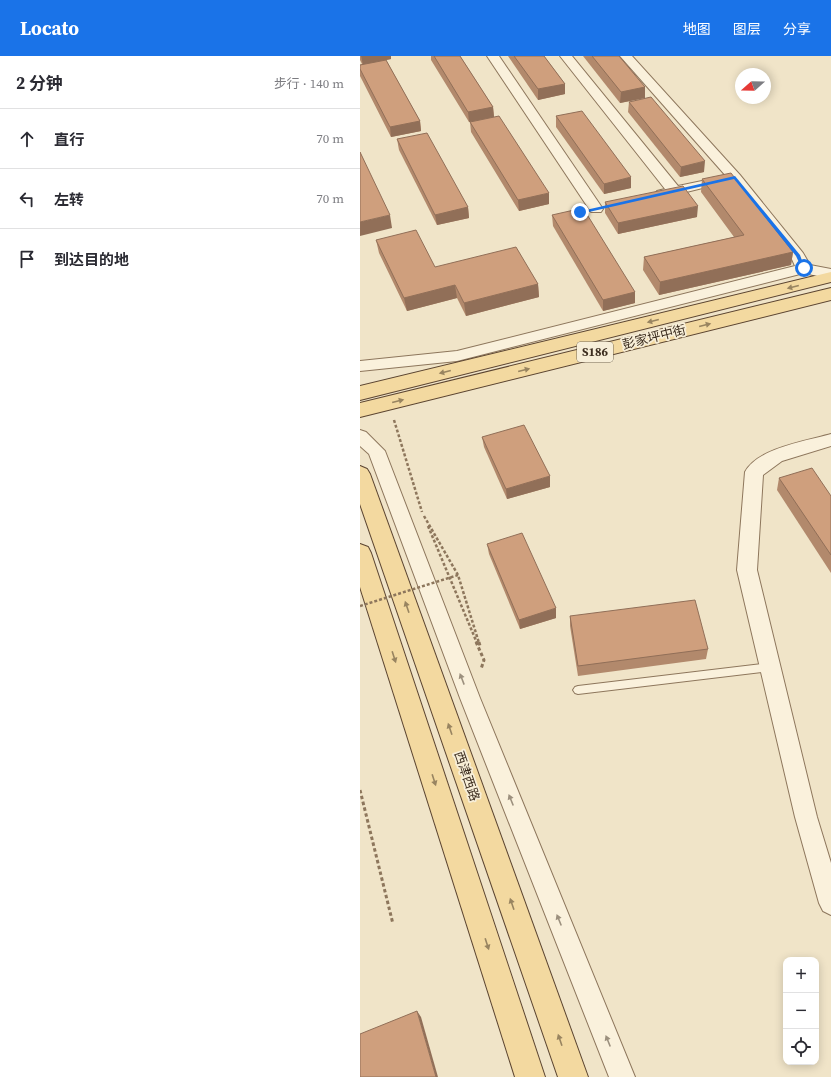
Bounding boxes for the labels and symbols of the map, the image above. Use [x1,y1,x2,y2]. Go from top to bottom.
north arrow [735,68,771,104]
route end [571,203,589,221]
route start [795,259,813,277]
one-way arrow [787,284,799,290]
one-way arrow [647,318,659,324]
street label: 彭家坪中街 [620,321,688,353]
one-way arrow [699,322,711,328]
road number: S186 [577,342,613,362]
one-way arrow [518,366,530,372]
one-way arrow [439,369,452,375]
one-way arrow [392,397,404,403]
one-way arrow [403,600,409,612]
one-way arrow [391,651,397,663]
one-way arrow [459,672,465,684]
one-way arrow [447,723,453,735]
street label: 西津西路 [450,749,484,803]
one-way arrow [431,775,437,787]
one-way arrow [507,793,513,805]
one-way arrow [509,898,515,910]
one-way arrow [556,914,562,926]
one-way arrow [484,938,490,950]
one-way arrow [557,1034,563,1046]
one-way arrow [604,1034,610,1046]

